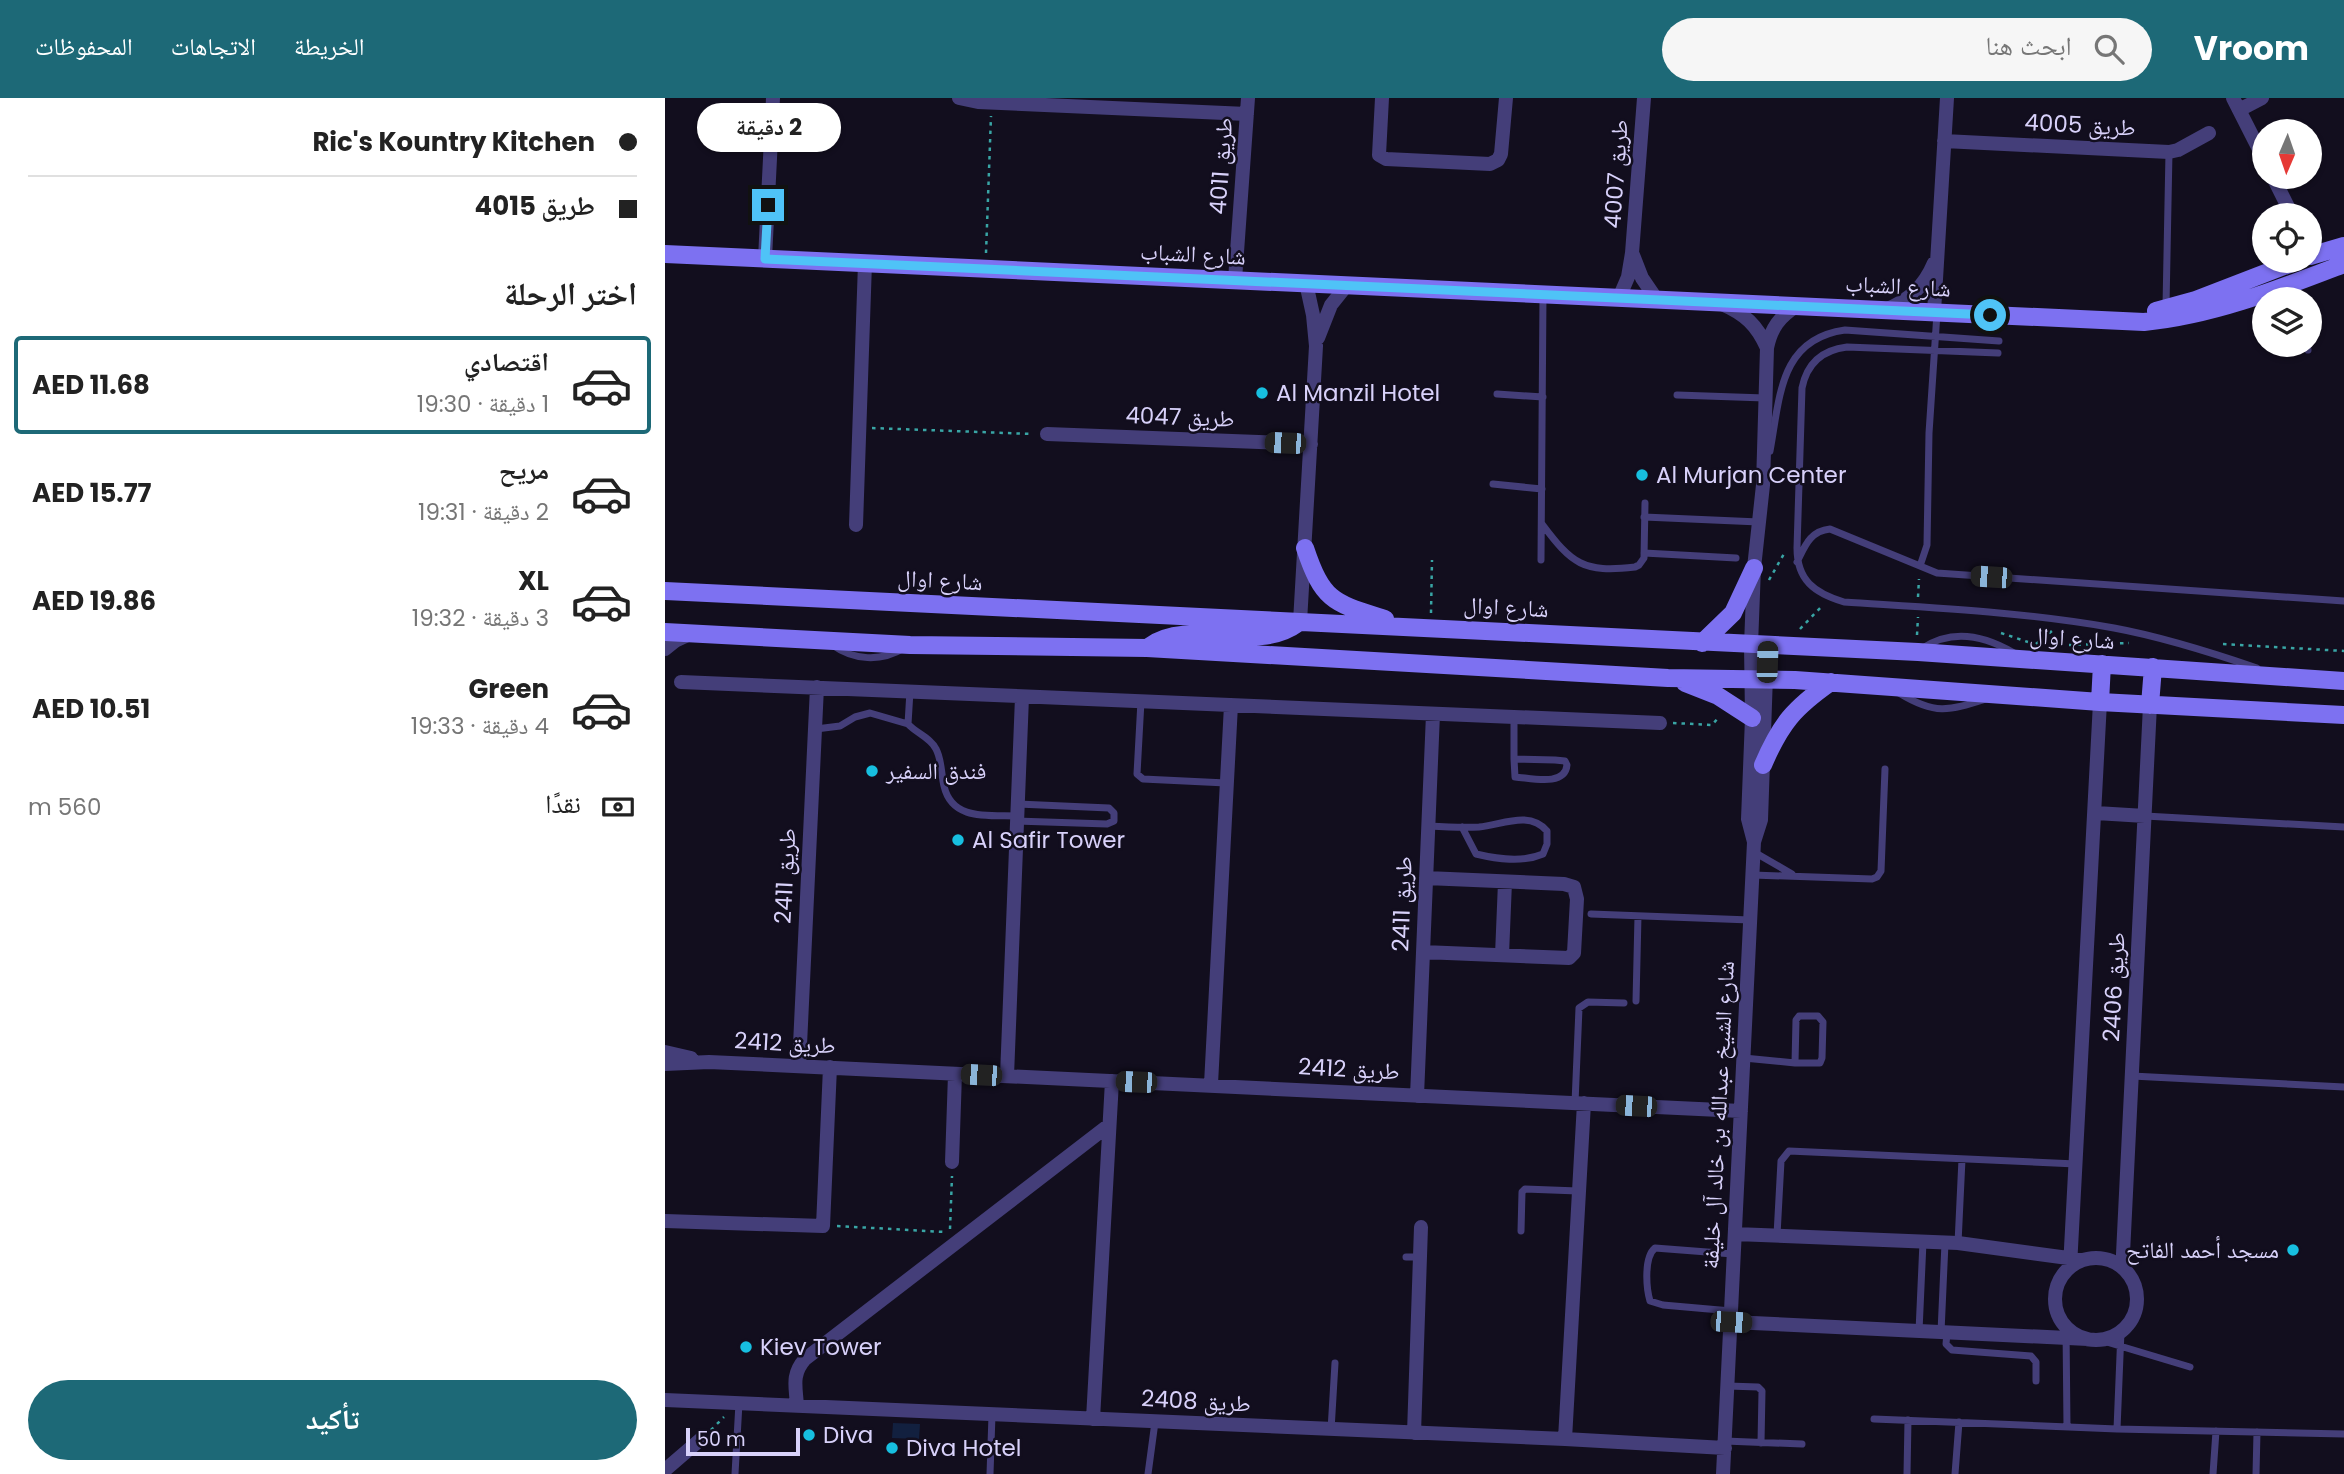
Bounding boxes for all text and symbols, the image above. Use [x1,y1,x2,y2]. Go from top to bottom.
search box [1662,18,2152,81]
text: Vroom [2194,25,2309,72]
text: ابحث هنا [1986,28,2072,64]
text: المحفوظات [35,30,133,63]
text: الاتجاهات [171,30,256,63]
text: الخريطة [294,30,365,63]
icon: search [2090,30,2128,68]
callout: 2 دقيقة [696,104,840,153]
street label: طريق 4005 [2024,106,2136,144]
text: 2 دقيقة [736,111,802,143]
street label: طريق 4011 [1202,117,1240,215]
street label: طريق 4007 [1596,118,1636,230]
north arrow [2252,119,2322,189]
map controls [2252,119,2322,357]
text: Ric's Kountry Kitchen [312,124,595,160]
text: طريق 4015 [475,188,595,224]
route end [752,189,784,221]
button: locate [2252,203,2322,273]
street label: شارع الشباب [1139,235,1247,273]
street label: شارع الشباب [1844,267,1952,305]
text: اختر الرحلة [504,271,637,316]
button: layers [2252,287,2322,357]
route start [1974,299,2006,331]
text: اقتصادي [464,344,549,380]
icon: car [570,354,633,417]
text: AED 11.68 [32,367,150,403]
place label: Al Manzil Hotel [1276,377,1440,409]
marker: Al Manzil Hotel [1254,385,1270,401]
text: 1 دقيقة · 19:30 [417,388,549,420]
street label: طريق 4047 [1125,399,1235,435]
car [1264,432,1307,454]
text: مريح [499,452,549,488]
place label: Al Murjan Center [1656,459,1846,491]
icon: car [570,462,633,525]
marker: Al Murjan Center [1634,467,1650,483]
text: AED 15.77 [32,475,151,511]
text: 2 دقيقة · 19:31 [418,496,549,528]
street label: شارع اوال [897,562,983,598]
text: XL [518,563,549,599]
car [1970,565,2013,589]
icon: car [570,570,633,633]
text: AED 19.86 [32,583,156,619]
street label: شارع اوال [1463,589,1549,625]
text: 3 دقيقة · 19:32 [412,602,549,634]
street label: شارع اوال [2028,619,2116,657]
car [1756,641,1779,683]
text: Green [469,671,549,707]
icon: car [570,678,633,741]
text: AED 10.51 [32,691,150,727]
text: 4 دقيقة · 19:33 [411,710,549,742]
place label: فندق السفير [885,755,986,787]
marker: فندق السفير [864,763,880,779]
text: نقدًا [545,786,581,822]
icon: cash [599,788,637,826]
text: 560 m [28,791,101,823]
place label: Al Safir Tower [972,824,1125,856]
street label: طريق 2411 [767,827,803,925]
marker: Al Safir Tower [950,832,966,848]
street label: طريق 2411 [1384,856,1420,952]
street label: طريق 2406 [2095,931,2133,1043]
street label: شارع الشيخ عبدالله بن خالد آل خليفة [1694,960,1742,1270]
street label: طريق 2412 [733,1024,837,1062]
street label: طريق 2412 [1297,1050,1401,1088]
car [960,1063,1003,1087]
car [1115,1071,1158,1093]
car [1615,1094,1658,1118]
place label: مسجد أحمد الفاتح [2126,1234,2279,1266]
marker: مسجد أحمد الفاتح [2285,1242,2301,1258]
car [1710,1310,1753,1334]
place label: Kiev Tower [760,1331,882,1363]
marker: Kiev Tower [738,1339,754,1355]
button: تأكيد [28,1380,637,1460]
street label: طريق 2408 [1140,1382,1252,1420]
place label: Diva [823,1419,873,1451]
scale bar [686,1425,800,1457]
text: 50 m [697,1426,746,1453]
marker: Diva [801,1427,817,1443]
place label: Diva Hotel [906,1432,1021,1464]
marker: Diva Hotel [884,1440,900,1456]

